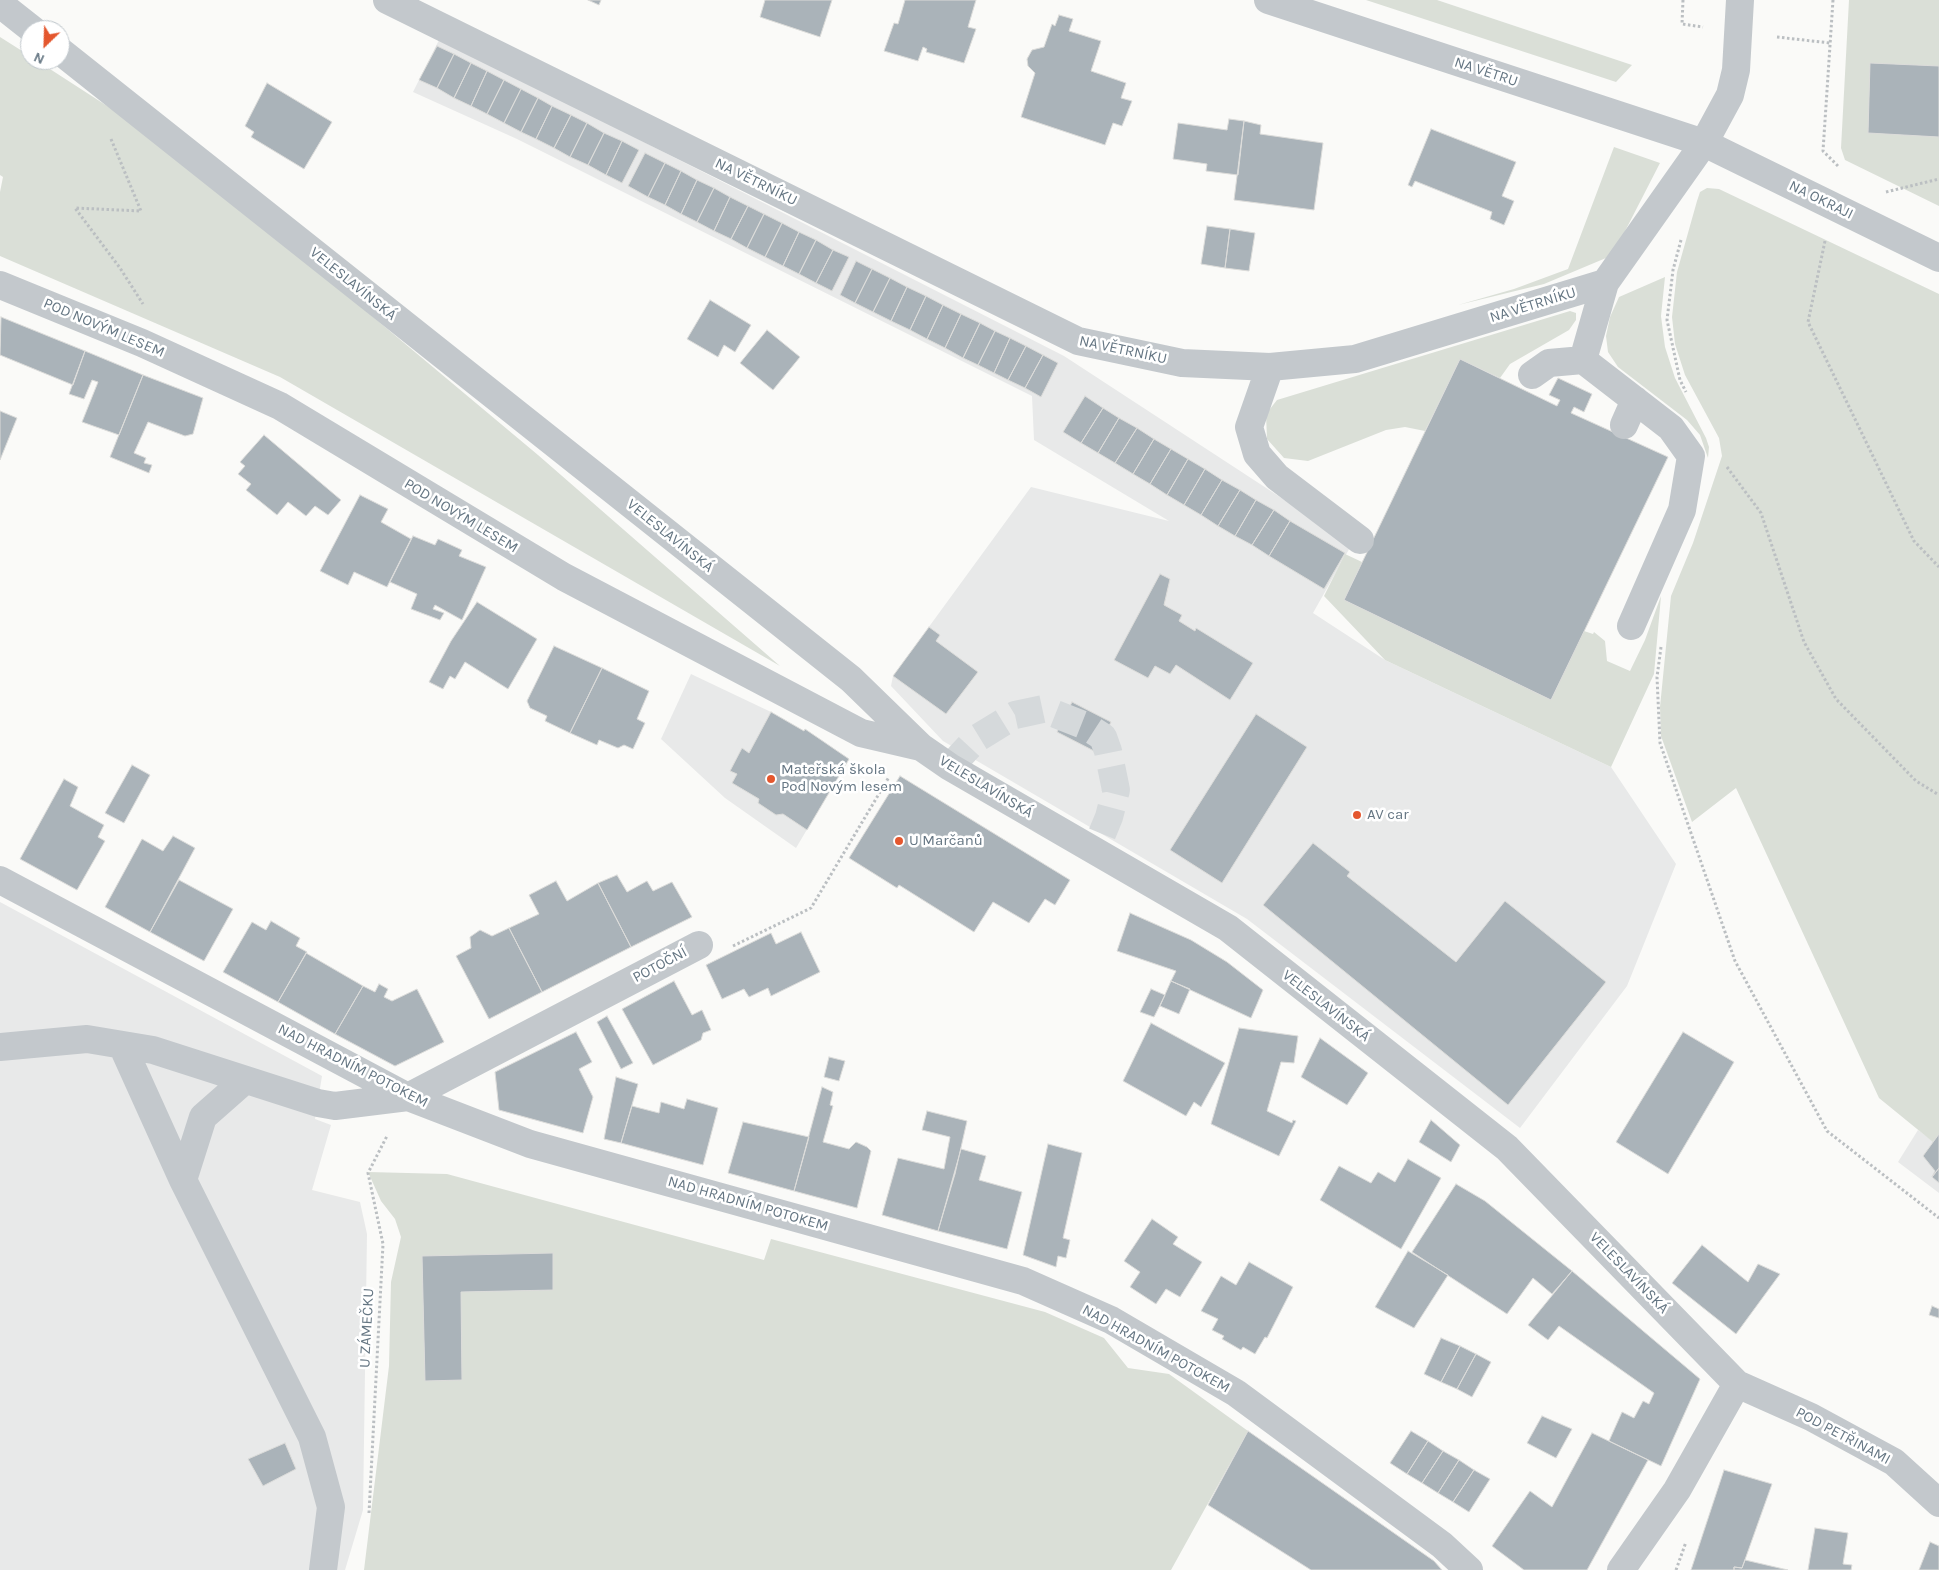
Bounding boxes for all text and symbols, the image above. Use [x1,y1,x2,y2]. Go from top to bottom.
north arrow [20,20,70,70]
text: N [31,48,47,68]
street label: NA VĚTRU [1452,53,1520,91]
street label: NA VĚTRNÍKU [712,154,800,210]
street label: NA OKRAJI [1786,177,1856,223]
street label: VELESLAVÍNSKÁ [306,244,400,324]
street label: NA VĚTRNÍKU [1488,283,1578,327]
street label: POD NOVÝM LESEM [41,294,167,362]
street label: NA VĚTRNÍKU [1077,332,1169,368]
street label: POD NOVÝM LESEM [401,475,521,557]
street label: VELESLAVÍNSKÁ [623,496,717,576]
street label: VELESLAVÍNSKÁ [936,752,1036,822]
place label: Mateřská škola Pod Novým lesem [781,761,902,796]
marker: Mateřská škola Pod Novým lesem [765,773,777,785]
place label: AV car [1367,806,1409,824]
marker: AV car [1351,809,1363,821]
place label: U Marčanů [909,832,983,850]
marker: U Marčanů [893,835,905,847]
street label: POTOČNÍ [630,943,690,987]
street label: VELESLAVÍNSKÁ [1279,966,1373,1046]
street label: NAD HRADNÍM POTOKEM [275,1020,431,1112]
street label: NAD HRADNÍM POTOKEM [666,1172,830,1236]
street label: VELESLAVÍNSKÁ [1586,1229,1672,1317]
street label: U ZÁMEČKU [356,1288,378,1368]
street label: NAD HRADNÍM POTOKEM [1079,1301,1233,1397]
street label: POD PETŘINAMI [1792,1403,1894,1469]

